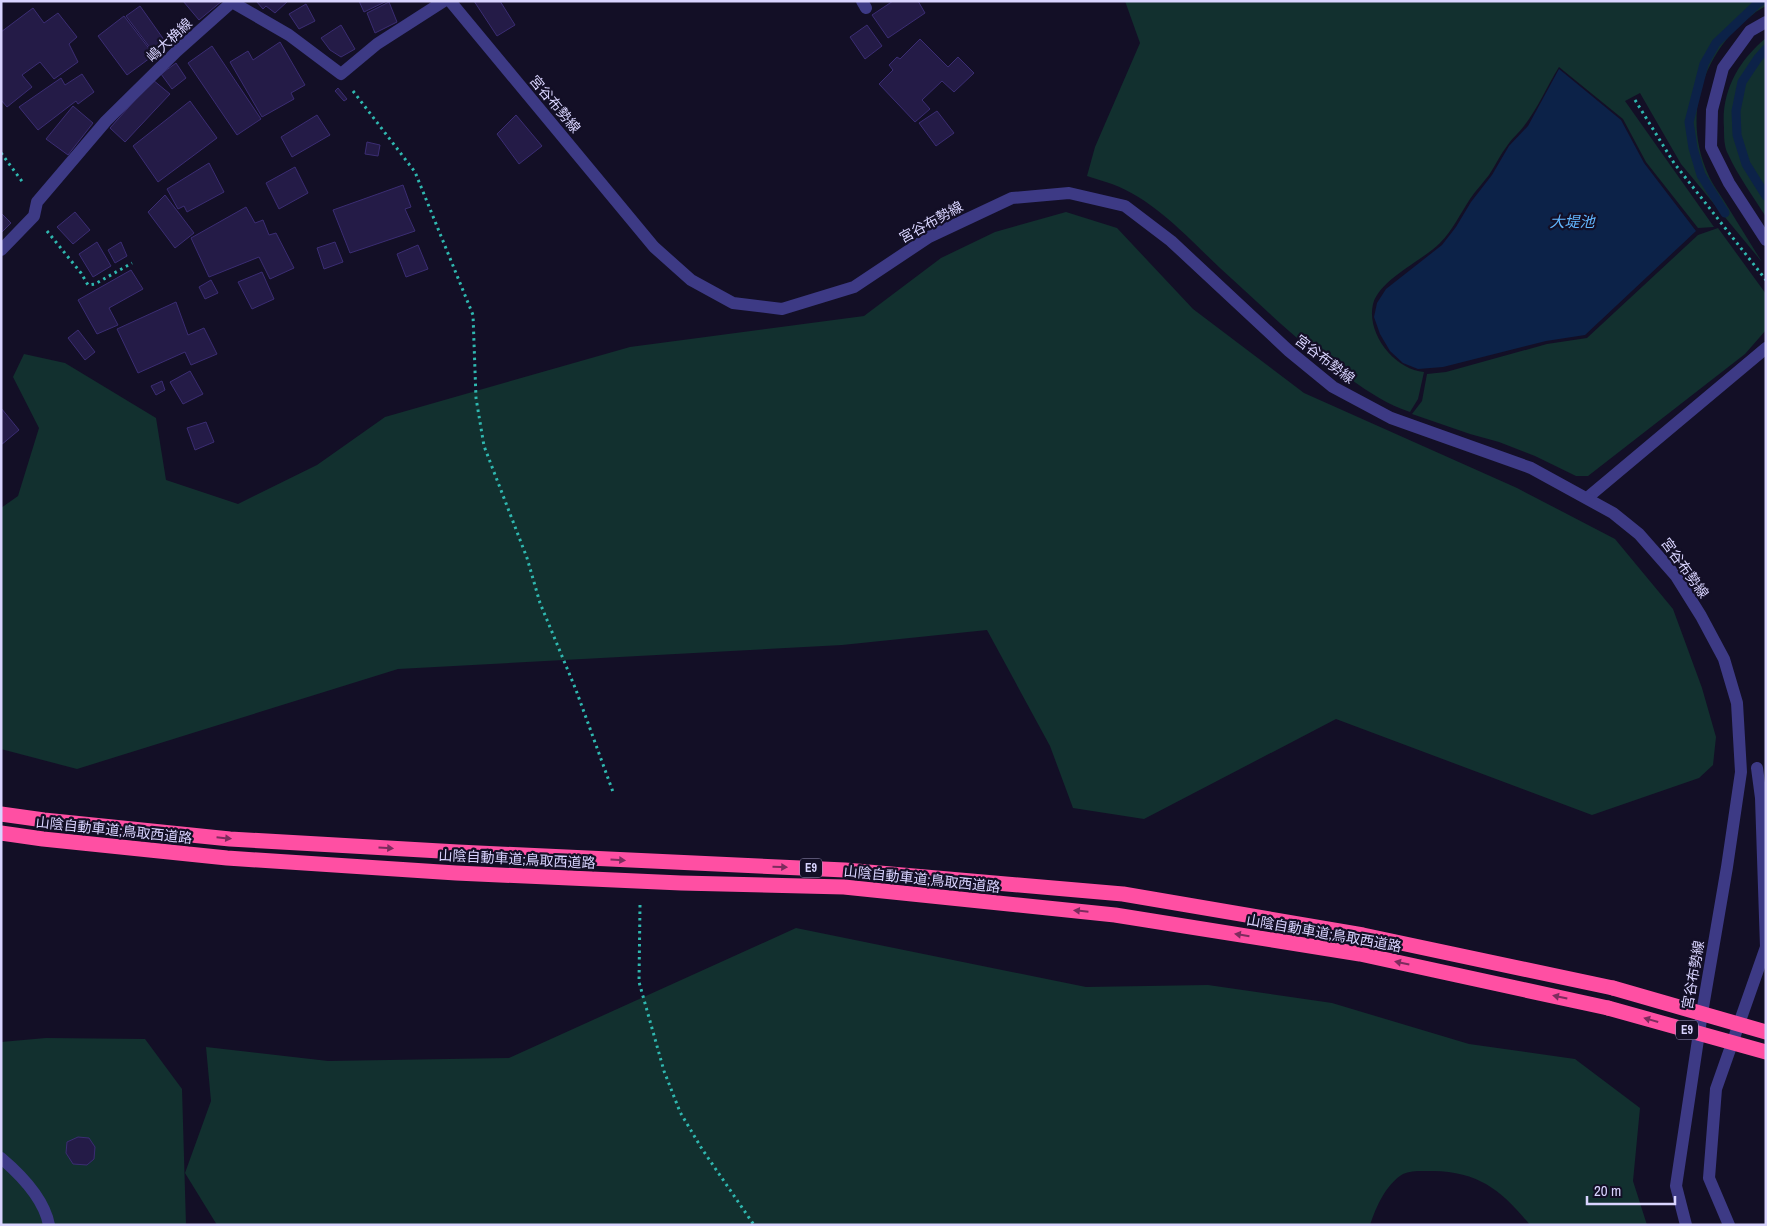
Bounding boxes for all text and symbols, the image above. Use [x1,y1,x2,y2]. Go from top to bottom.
street label: 嶋大桷線 [142,14,196,66]
street label: 宮谷布勢線 [526,71,584,137]
street label: 宮谷布勢線 [896,197,966,247]
water label: 大堤池 [1549,211,1596,232]
street label: 宮谷布勢線 [1292,331,1358,387]
street label: 宮谷布勢線 [1657,534,1713,602]
street label: 山陰自動車道;鳥取西道路 [35,813,193,847]
one-way arrow [216,834,232,842]
one-way arrow [378,844,394,852]
street label: 山陰自動車道;鳥取西道路 [438,846,596,872]
one-way arrow [610,856,626,864]
road number: E9 [800,858,822,878]
street label: 山陰自動車道;鳥取西道路 [843,862,1001,896]
one-way arrow [773,863,789,871]
one-way arrow [1073,907,1089,915]
street label: 山陰自動車道;鳥取西道路 [1245,910,1403,956]
one-way arrow [1233,931,1249,939]
street label: 宮谷布勢線 [1678,939,1708,1011]
one-way arrow [1394,959,1409,967]
one-way arrow [1553,993,1568,1001]
one-way arrow [1644,1015,1659,1023]
road number: E9 [1676,1020,1698,1040]
scale bar [1587,1174,1674,1206]
text: 20 m [1594,1180,1621,1201]

